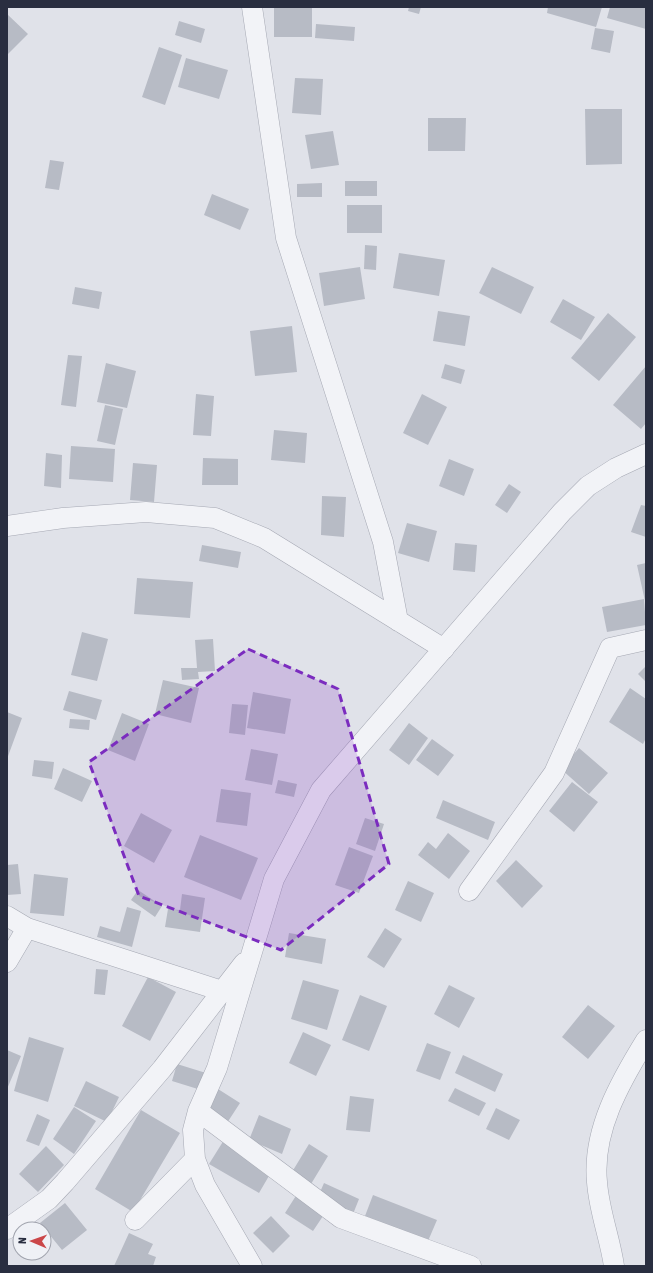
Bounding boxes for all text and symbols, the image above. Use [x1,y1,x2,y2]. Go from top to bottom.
north arrow [12,1221,52,1261]
text: N [16,1237,28,1244]

